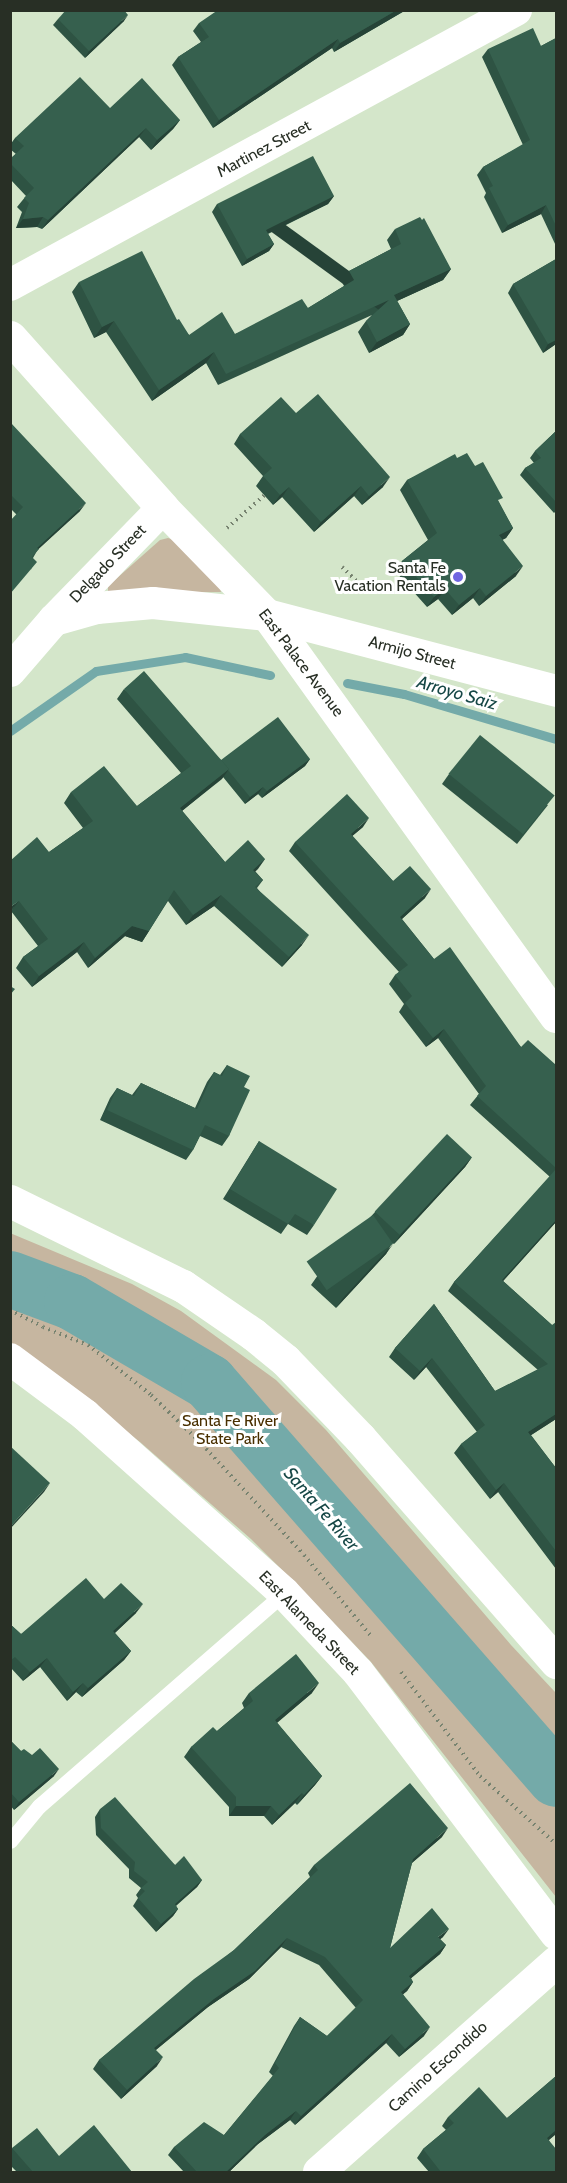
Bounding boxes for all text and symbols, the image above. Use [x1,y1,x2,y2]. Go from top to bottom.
street label: Martinez Street [214,116,314,182]
street label: Delgado Street [66,521,150,607]
place label: Santa Fe Vacation Rentals [334,558,446,596]
marker: Santa Fe Vacation Rentals [451,570,465,584]
street label: East Palace Avenue [254,605,348,721]
street label: Armijo Street [366,632,458,674]
water label: Arroyo Saiz [414,671,500,715]
park label: Santa Fe River State Park [182,1411,278,1449]
water label: Santa Fe River [279,1463,363,1555]
street label: East Alameda Street [255,1567,363,1679]
street label: Camino Escondido [385,2018,491,2116]

